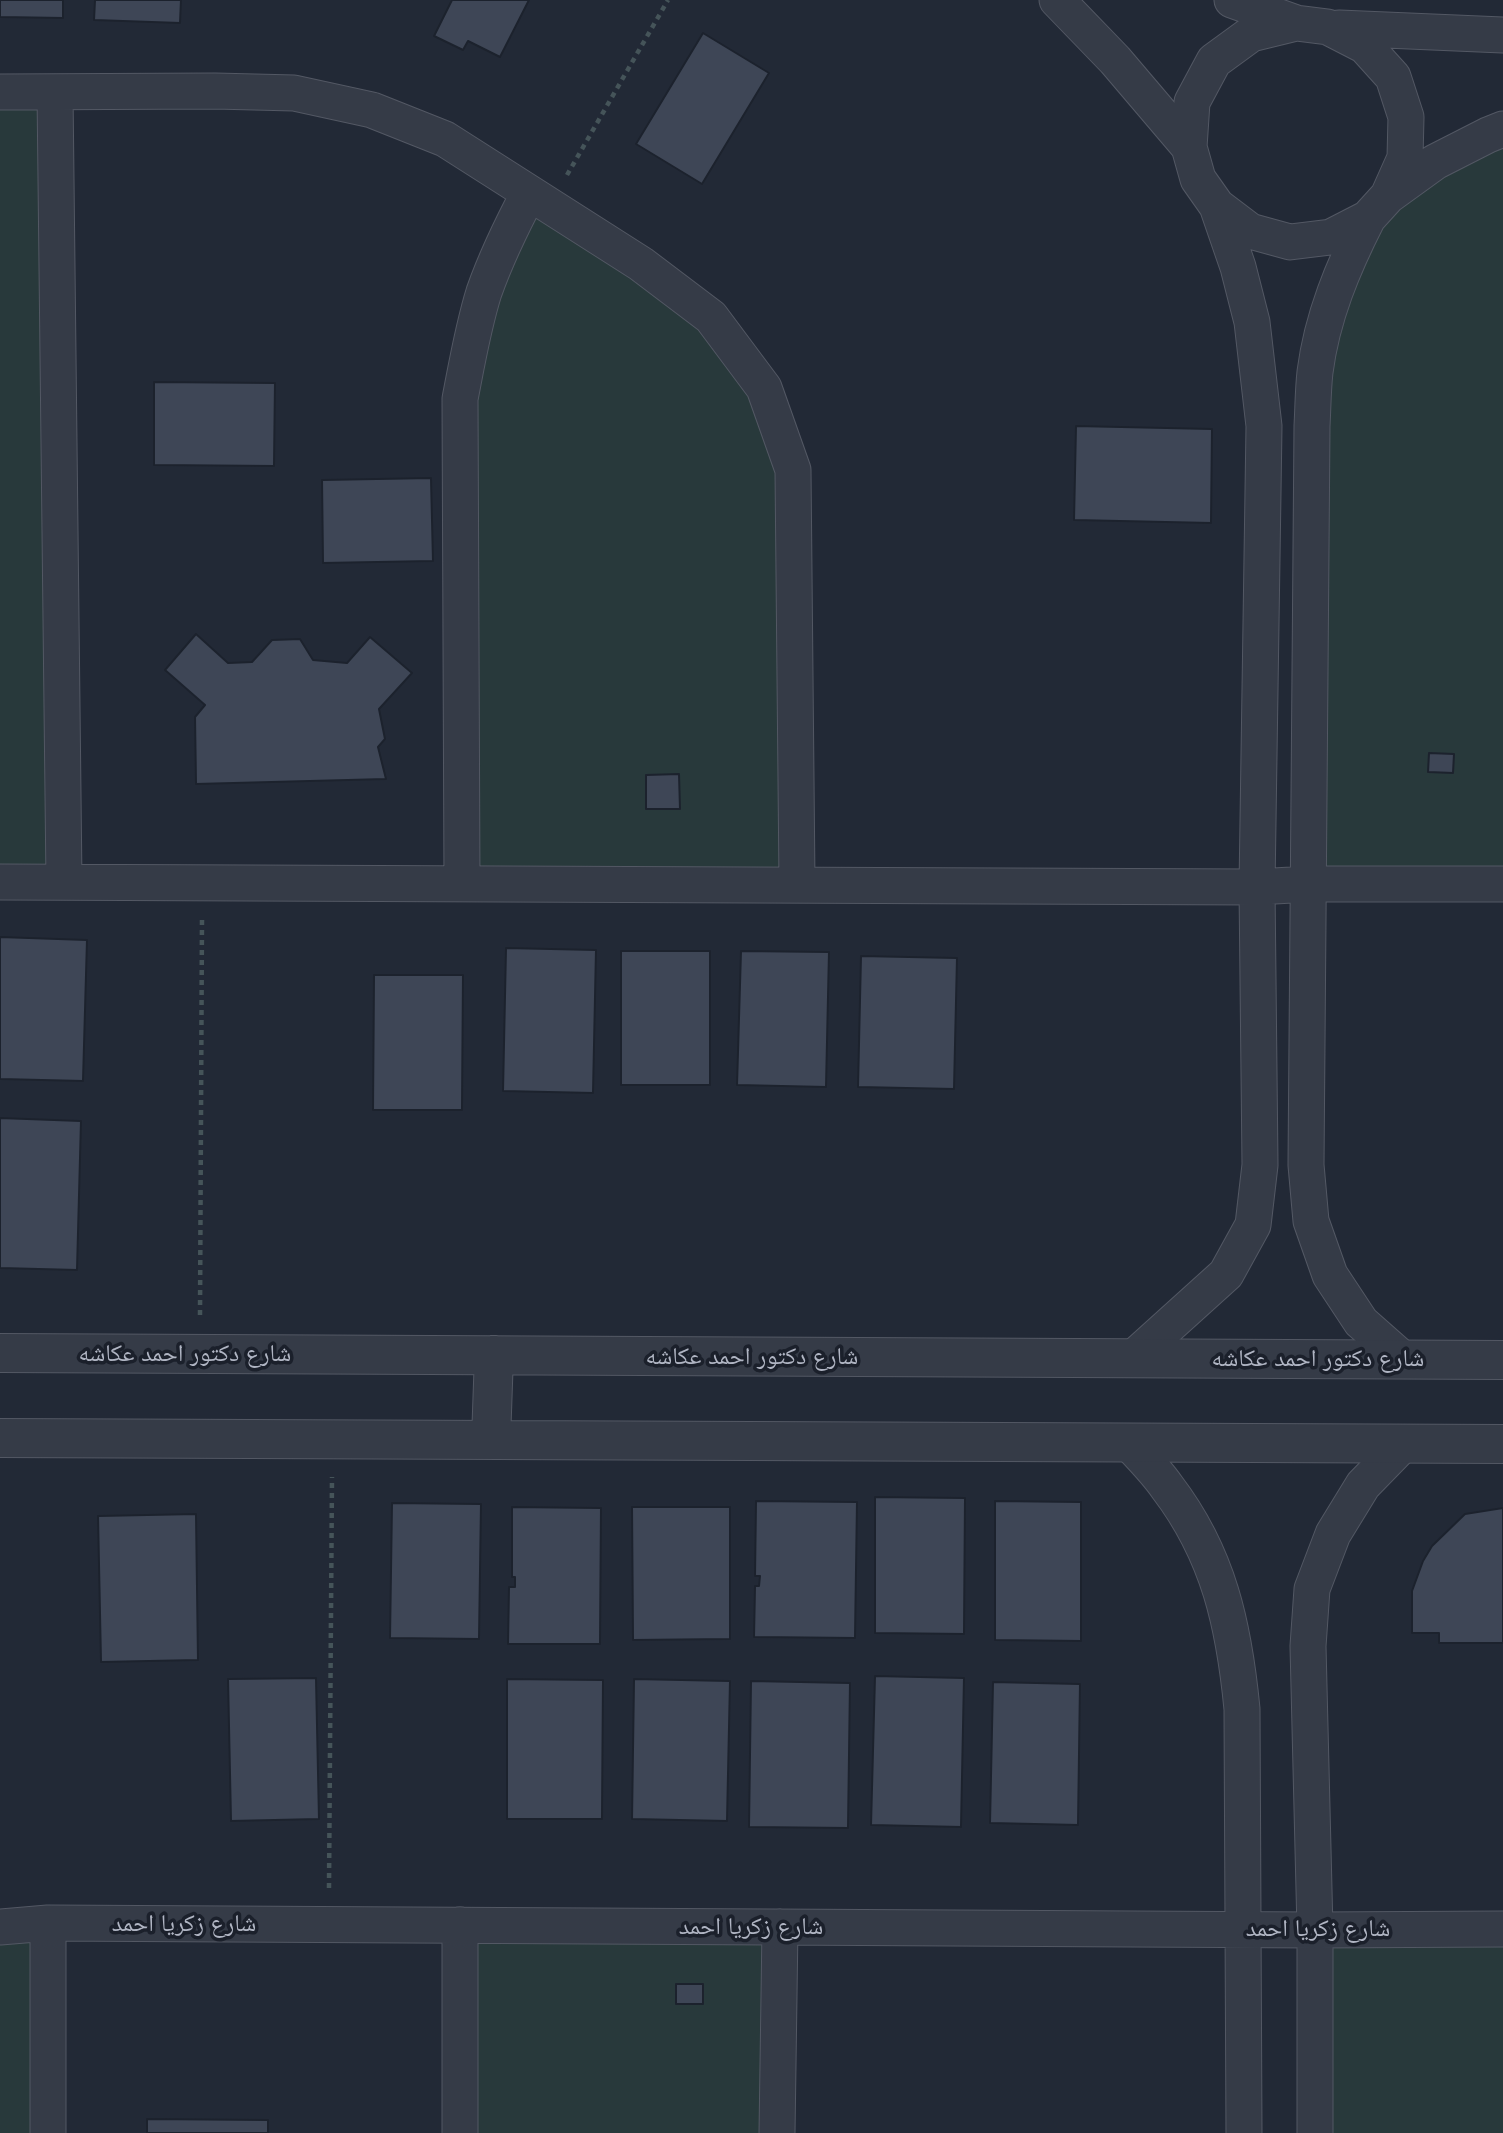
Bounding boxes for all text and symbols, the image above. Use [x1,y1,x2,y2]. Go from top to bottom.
street label: شارع دكتور احمد عكاشه [79,1340,291,1368]
street label: شارع دكتور احمد عكاشه [646,1343,858,1371]
street label: شارع دكتور احمد عكاشه [1212,1345,1424,1373]
street label: شارع زكريا احمد [112,1910,256,1938]
street label: شارع زكريا احمد [679,1913,823,1941]
street label: شارع زكريا احمد [1246,1915,1390,1943]

